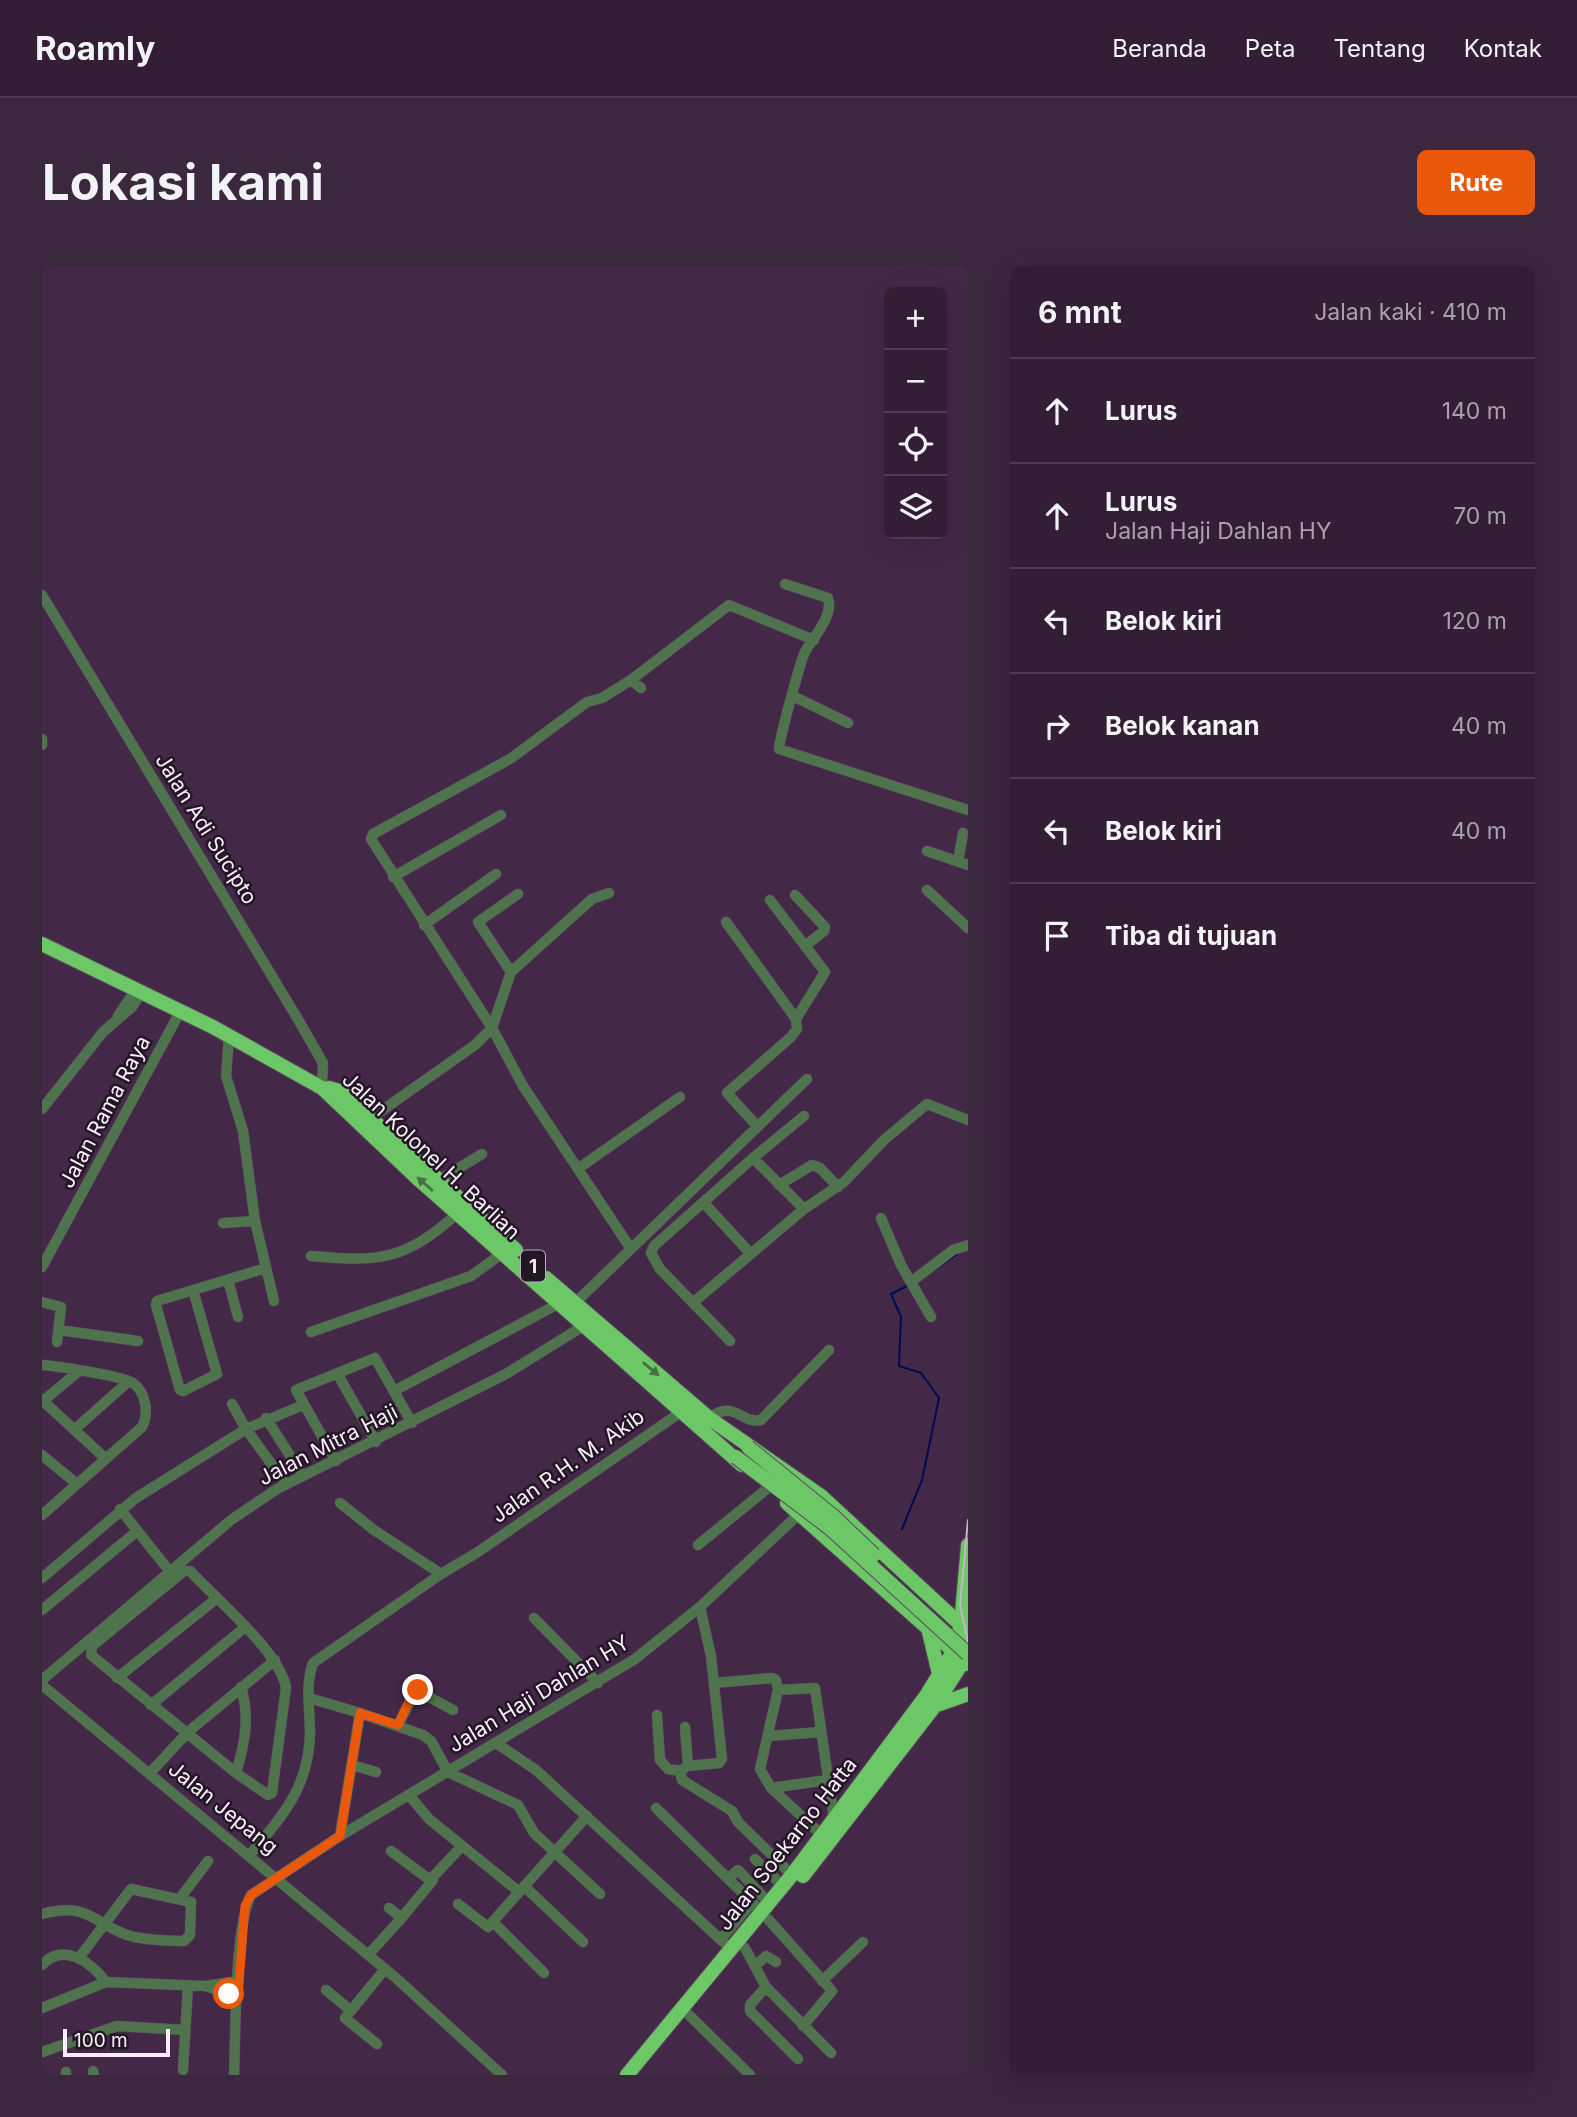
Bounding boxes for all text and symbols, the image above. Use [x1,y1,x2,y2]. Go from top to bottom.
text: Roamly [35,28,155,68]
text: Beranda [1112,34,1207,63]
text: Peta [1245,34,1295,63]
text: Tentang [1333,34,1426,63]
text: Kontak [1464,34,1542,63]
button: Rute [1417,150,1535,215]
text: Lokasi kami [42,153,324,212]
map controls [884,287,947,539]
button: + [884,287,947,350]
text: 6 mnt [1038,294,1122,330]
text: Jalan kaki · 410 m [1314,298,1507,326]
button: − [884,350,947,413]
icon: ahead [1038,392,1076,430]
text: Lurus [1105,395,1177,426]
text: 140 m [1442,397,1507,425]
button: locate [884,413,947,476]
button: layers [884,476,947,539]
text: Lurus [1105,486,1177,517]
icon: ahead [1038,497,1076,535]
text: 70 m [1453,502,1507,530]
text: Jalan Haji Dahlan HY [1105,517,1332,545]
icon: left [1038,602,1076,640]
text: Belok kiri [1105,605,1222,636]
text: 120 m [1442,607,1507,635]
icon: right [1038,707,1076,745]
text: Belok kanan [1105,710,1260,741]
text: 40 m [1451,712,1507,740]
street label: Jalan Adi Sucipto [150,749,263,908]
icon: left [1038,812,1076,850]
text: Belok kiri [1105,815,1222,846]
text: 40 m [1451,817,1507,845]
icon: arrive [1038,917,1076,955]
text: Tiba di tujuan [1105,920,1277,951]
street label: Jalan Rama Raya [54,1031,155,1192]
street label: Jalan Kolonel H. Barlian [337,1067,525,1245]
one-way arrow [416,1176,434,1192]
road number: 1 [521,1250,545,1282]
one-way arrow [643,1361,660,1376]
street label: Jalan Mitra Haji [254,1399,402,1490]
street label: Jalan R.H. M. Akib [486,1403,649,1528]
street label: Jalan Haji Dahlan HY [444,1630,634,1758]
route end [402,1674,433,1705]
street label: Jalan Soekarno Hatta [711,1752,862,1935]
street label: Jalan Jepang [164,1756,283,1859]
route start [213,1978,244,2009]
scale bar [63,2026,170,2058]
text: 100 m [74,2029,128,2052]

